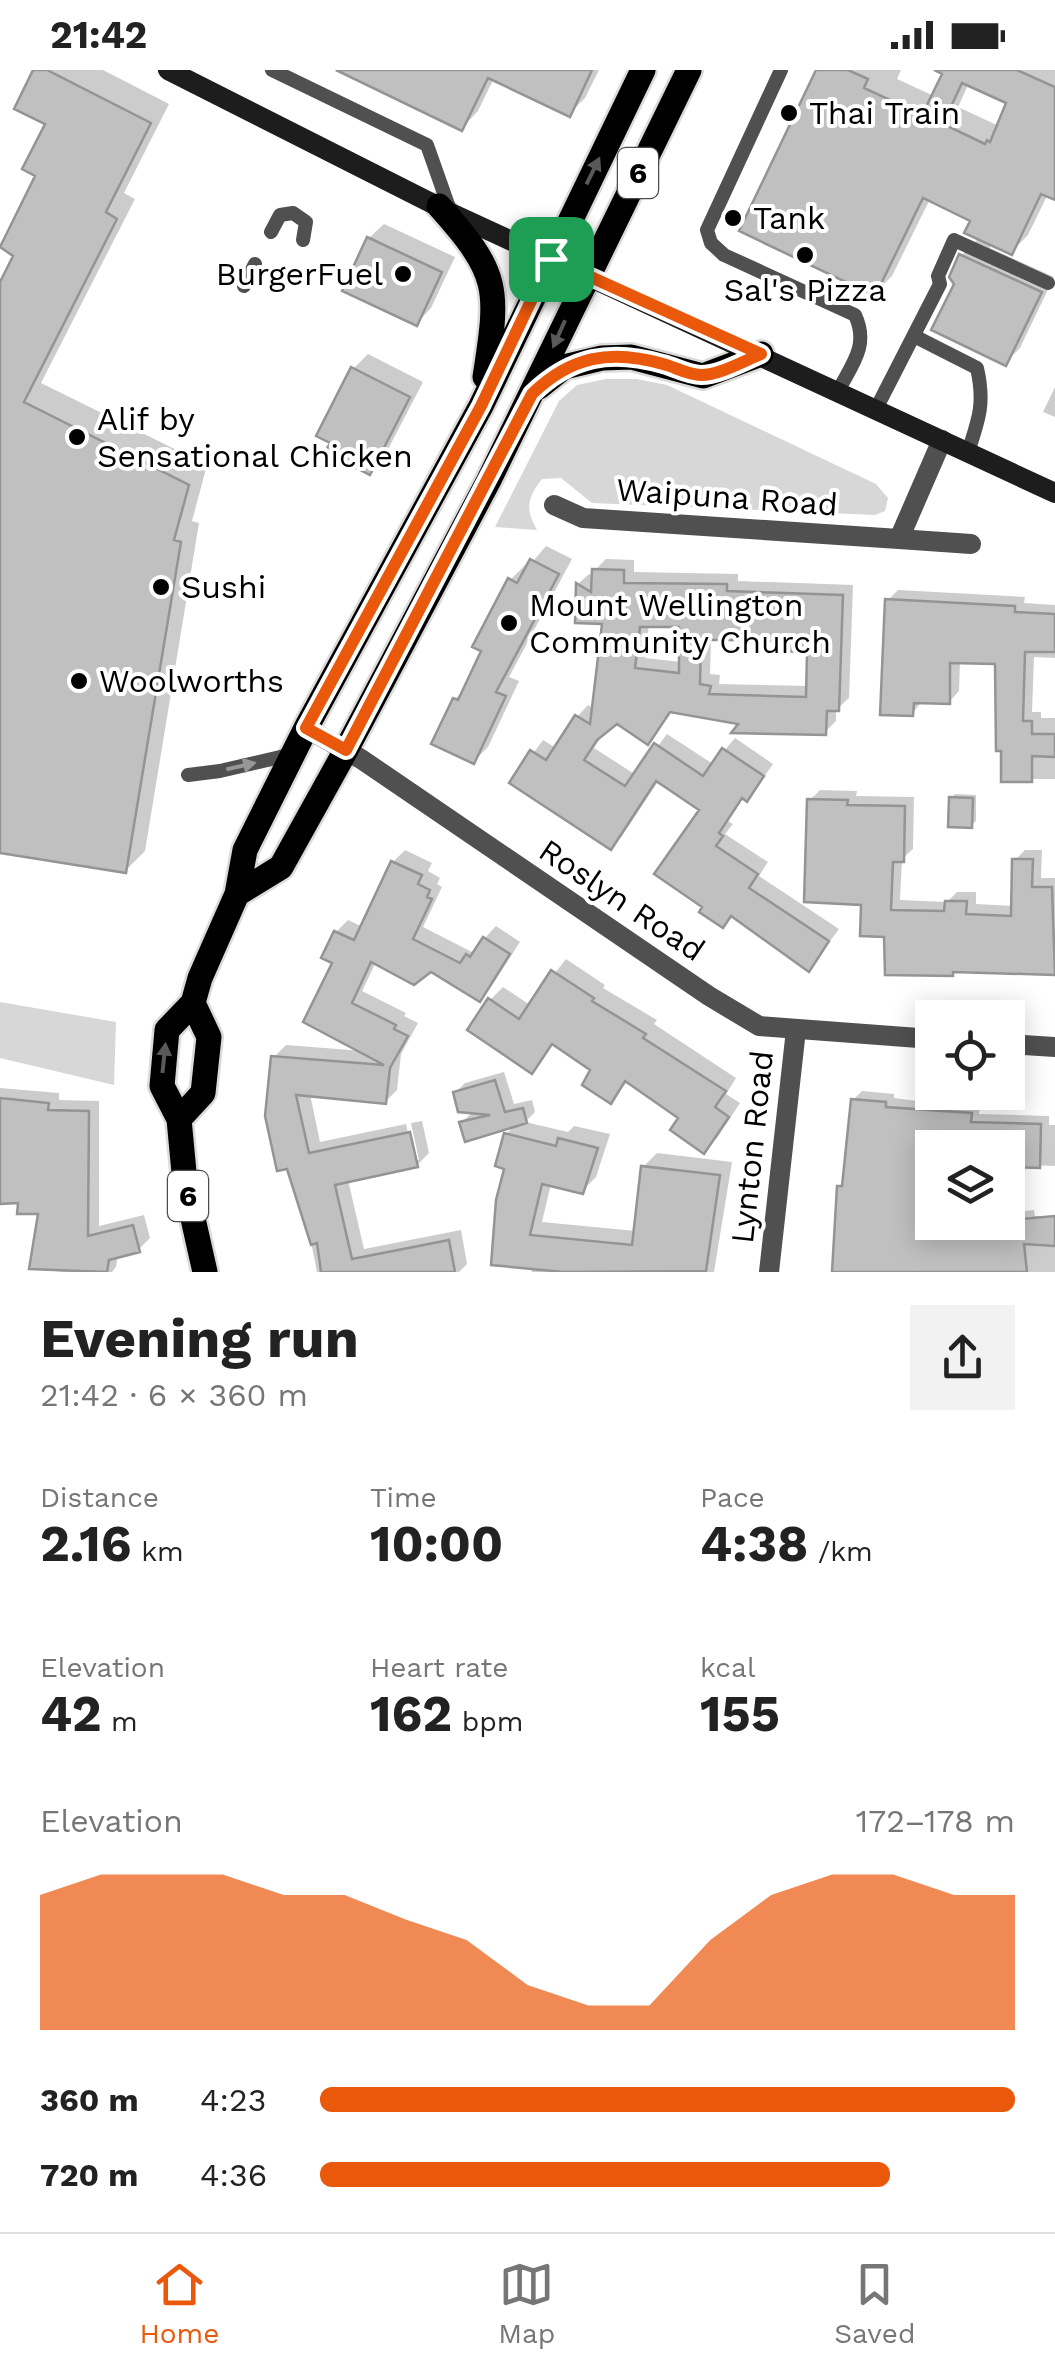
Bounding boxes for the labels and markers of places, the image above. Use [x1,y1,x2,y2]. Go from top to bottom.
place label: Thai Train [809,94,960,132]
marker: Thai Train [778,102,800,124]
place label: Tank [753,199,825,237]
marker: Tank [722,207,744,229]
pin [509,217,594,302]
marker: Sal's Pizza [794,244,816,266]
place label: BurgerFuel [216,255,383,293]
marker: BurgerFuel [392,263,414,285]
place label: Sal's Pizza [724,271,886,309]
place label: Alif by Sensational Chicken [97,400,413,475]
marker: Alif by Sensational Chicken [66,426,88,448]
place label: Sushi [181,568,266,606]
marker: Sushi [150,576,172,598]
place label: Mount Wellington Community Church [529,586,831,661]
marker: Mount Wellington Community Church [498,612,520,634]
place label: Woolworths [99,662,284,700]
marker: Woolworths [68,670,90,692]

